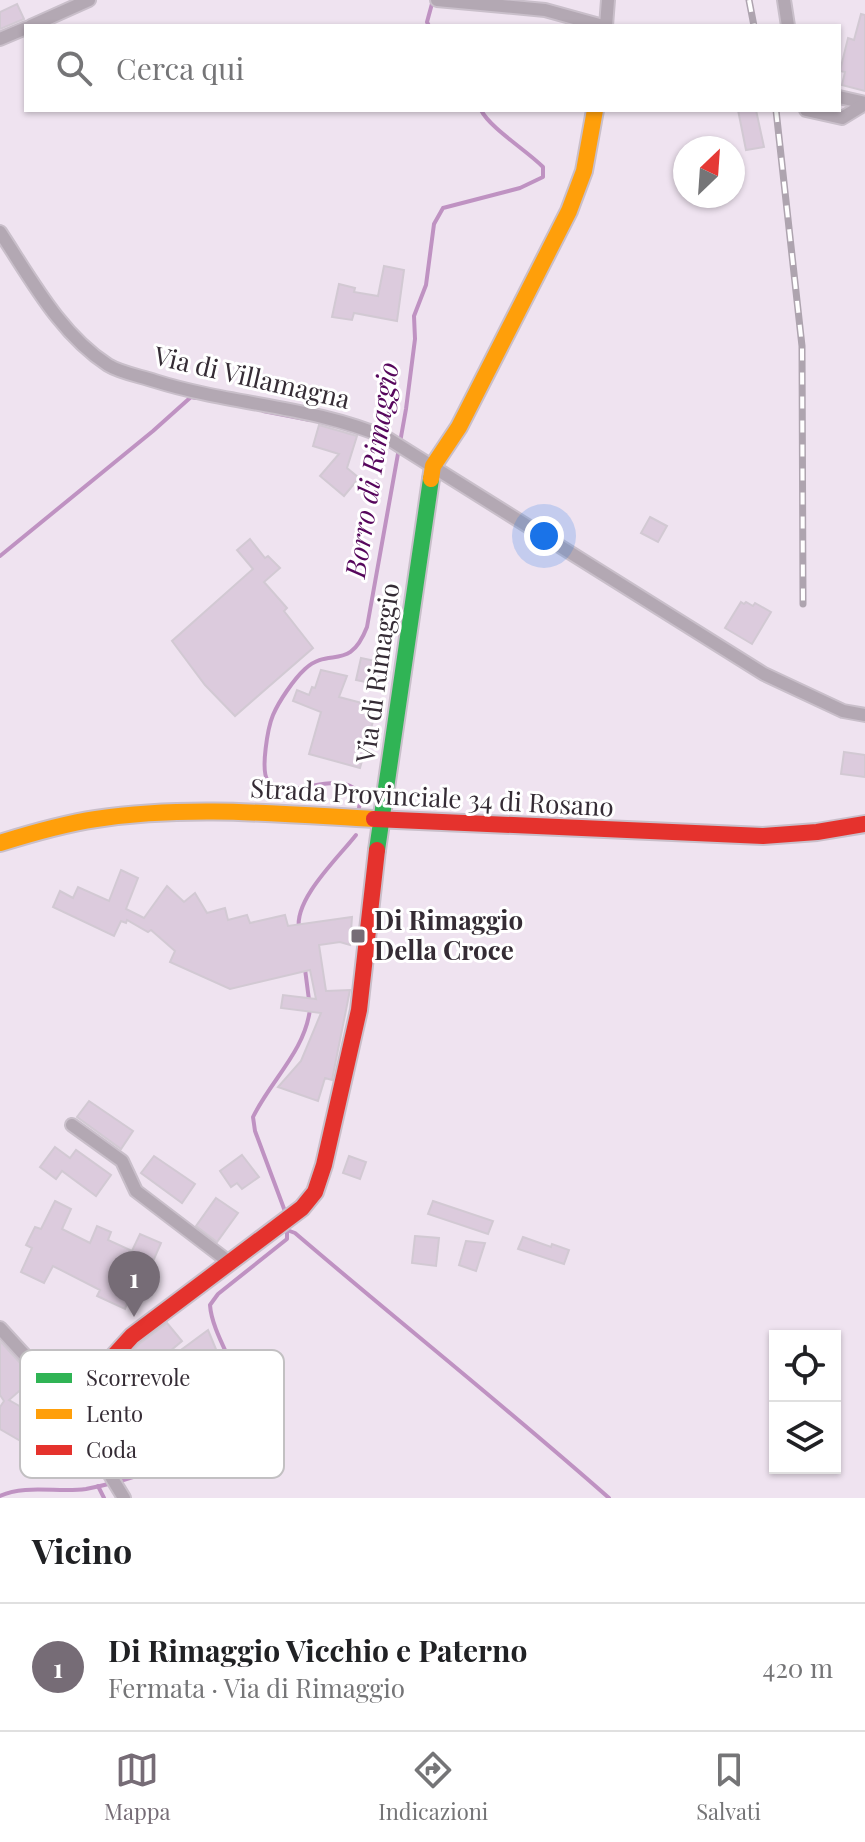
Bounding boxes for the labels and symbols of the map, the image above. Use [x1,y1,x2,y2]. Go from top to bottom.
north arrow [673,136,745,208]
street label: Via di Villamagna [150,337,354,416]
water label: Borro di Rimaggio [335,359,406,581]
your location [524,516,564,556]
street label: Via di Rimaggio [346,581,406,766]
street label: Strada Provinciale 34 di Rosano [249,770,615,823]
place label: Di Rimaggio Della Croce [374,902,523,967]
marker: Di Rimaggio Della Croce [349,927,367,945]
pin: 1 [108,1251,160,1317]
legend [20,1350,284,1478]
text: Scorrevole [86,1362,190,1392]
text: Lento [86,1398,143,1428]
text: Coda [86,1434,137,1464]

